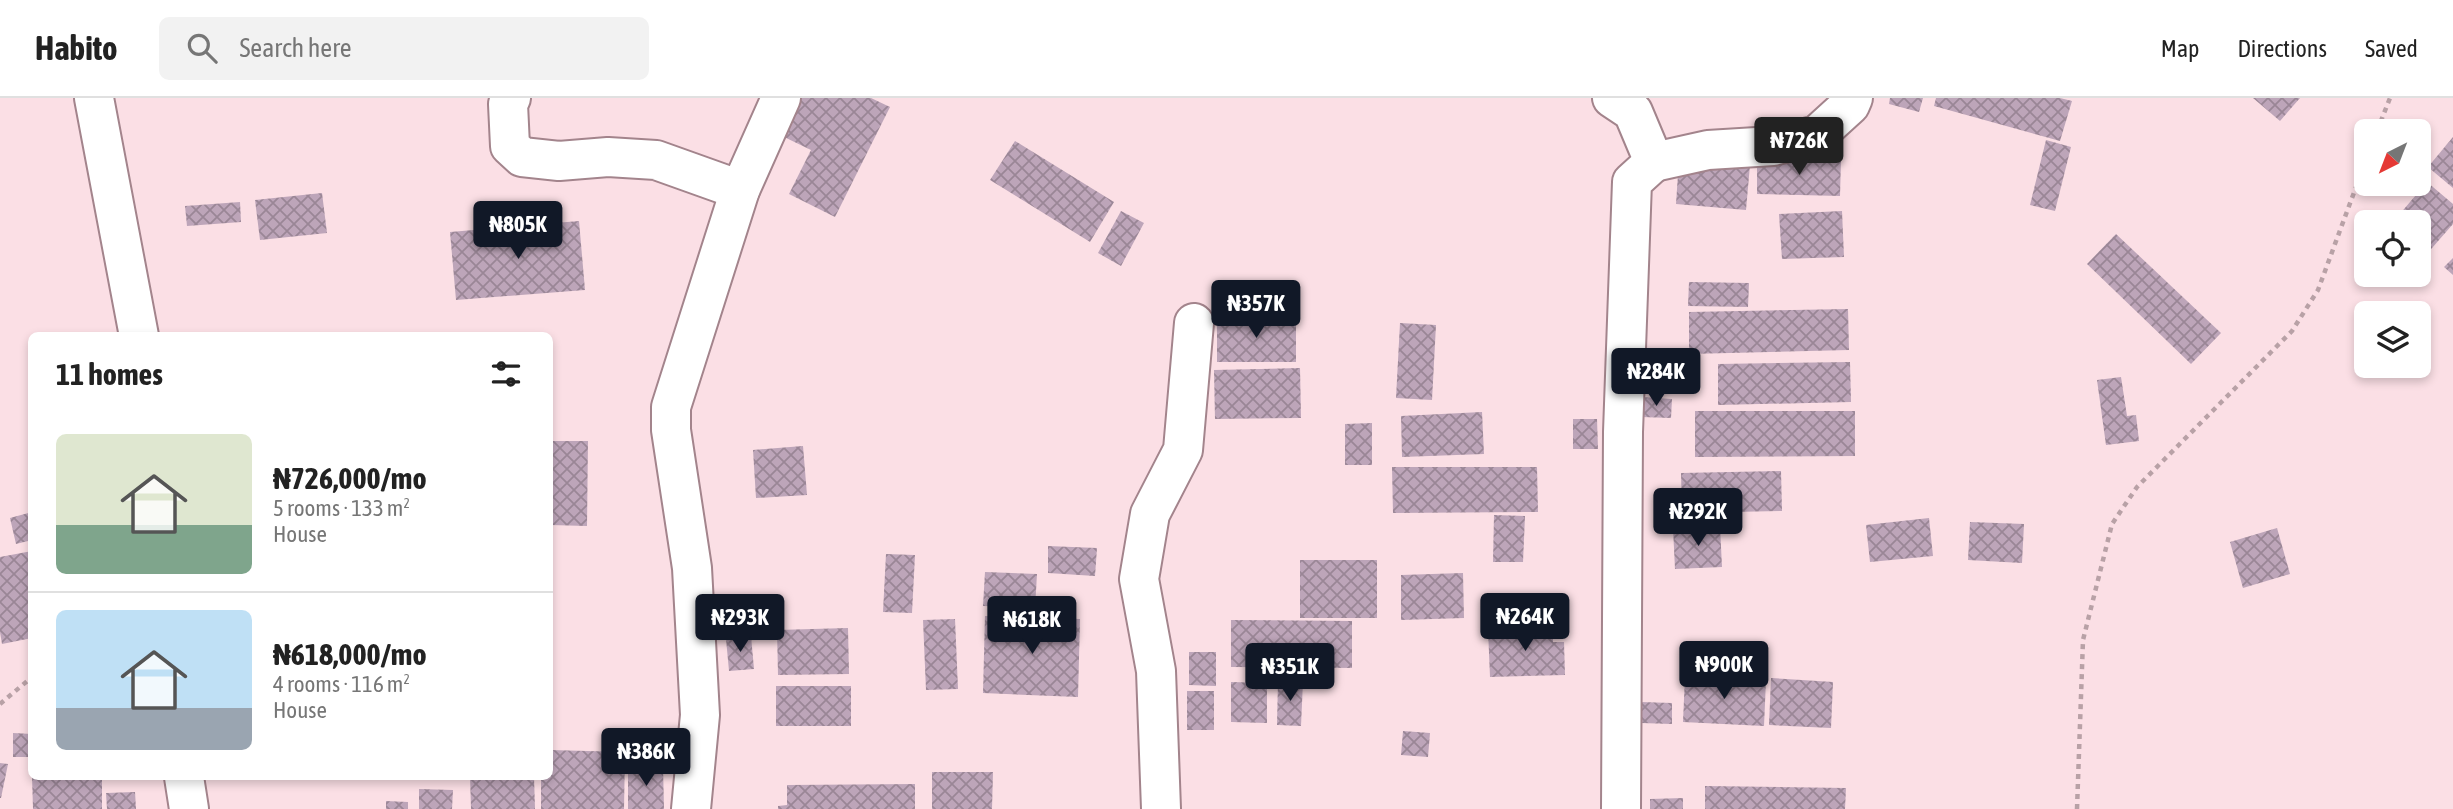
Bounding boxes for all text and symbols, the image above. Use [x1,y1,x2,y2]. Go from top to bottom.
search box [159,17,649,80]
text: Habito [35,29,117,67]
icon: search [183,29,221,67]
text: Search here [239,33,352,63]
text: Map [2161,35,2199,62]
text: Directions [2237,35,2327,62]
text: Saved [2365,35,2418,62]
pin: ₦726K [1750,118,1848,177]
north arrow [2354,119,2431,196]
map controls [2354,119,2431,378]
text: ₦726K [1770,127,1828,153]
pin: ₦805K [469,202,567,261]
button: locate [2354,210,2431,287]
text: ₦805K [489,211,547,237]
pin: ₦357K [1207,280,1305,340]
text: ₦357K [1227,290,1285,316]
button: layers [2354,301,2431,378]
pin: ₦284K [1607,348,1705,408]
icon: filters [487,355,525,393]
text: 11 homes [56,357,163,391]
text: ₦284K [1627,358,1685,384]
text: ₦726,000/mo [273,461,426,495]
icon: home [112,462,196,546]
pin: ₦292K [1649,489,1747,548]
text: 5 rooms · 133 m² [273,495,410,521]
text: ₦292K [1669,498,1727,524]
text: House [273,521,327,547]
pin: ₦293K [691,594,789,654]
pin: ₦264K [1476,594,1574,653]
pin: ₦618K [983,596,1081,656]
text: ₦264K [1496,603,1554,629]
text: ₦293K [711,604,769,630]
text: ₦618K [1003,606,1061,632]
text: ₦618,000/mo [273,637,426,671]
icon: home [112,638,196,722]
pin: ₦900K [1675,642,1773,701]
pin: ₦351K [1241,644,1339,703]
text: ₦900K [1695,651,1753,677]
text: ₦351K [1261,653,1319,679]
text: 4 rooms · 116 m² [273,671,410,697]
text: House [273,697,327,723]
pin: ₦386K [597,728,695,788]
text: ₦386K [617,738,675,764]

